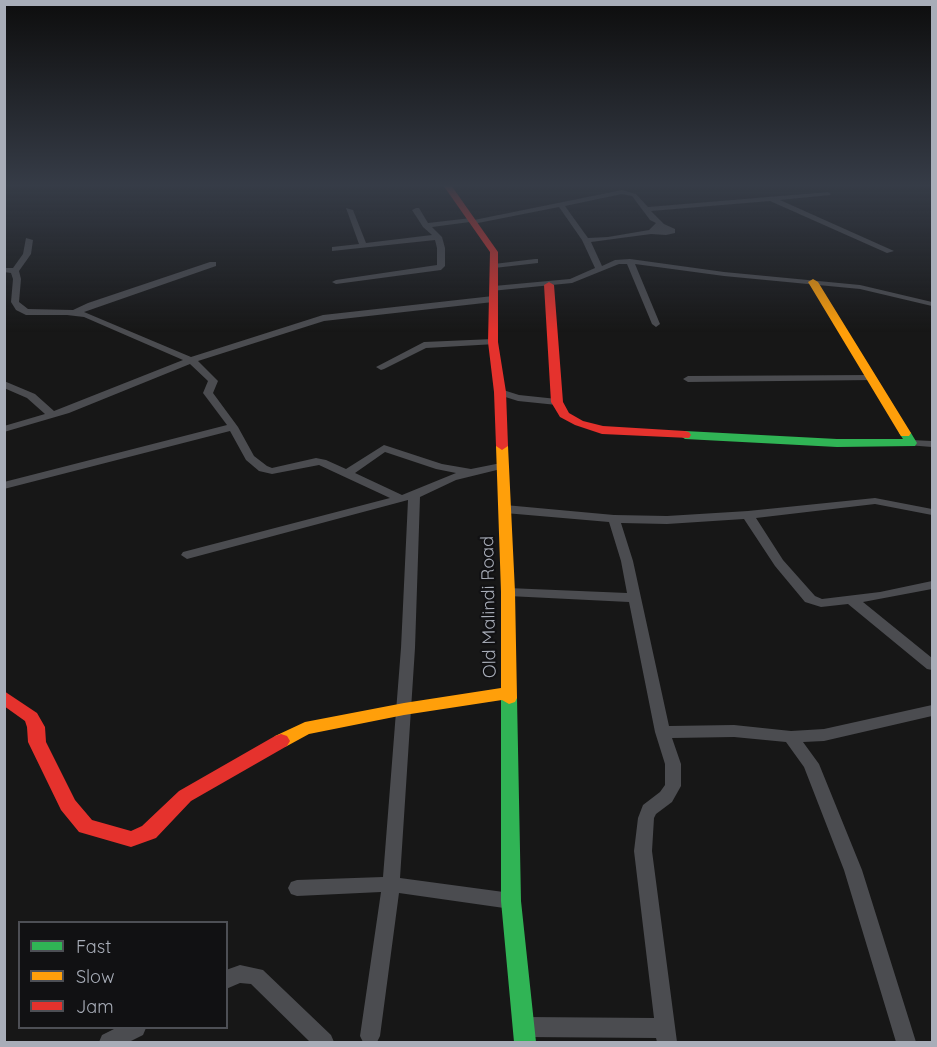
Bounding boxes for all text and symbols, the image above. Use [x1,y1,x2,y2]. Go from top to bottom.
street label: Old Malindi Road [477,536,501,678]
legend [18,921,228,1029]
text: Fast [76,935,111,958]
text: Slow [76,965,114,988]
text: Jam [76,995,114,1018]

